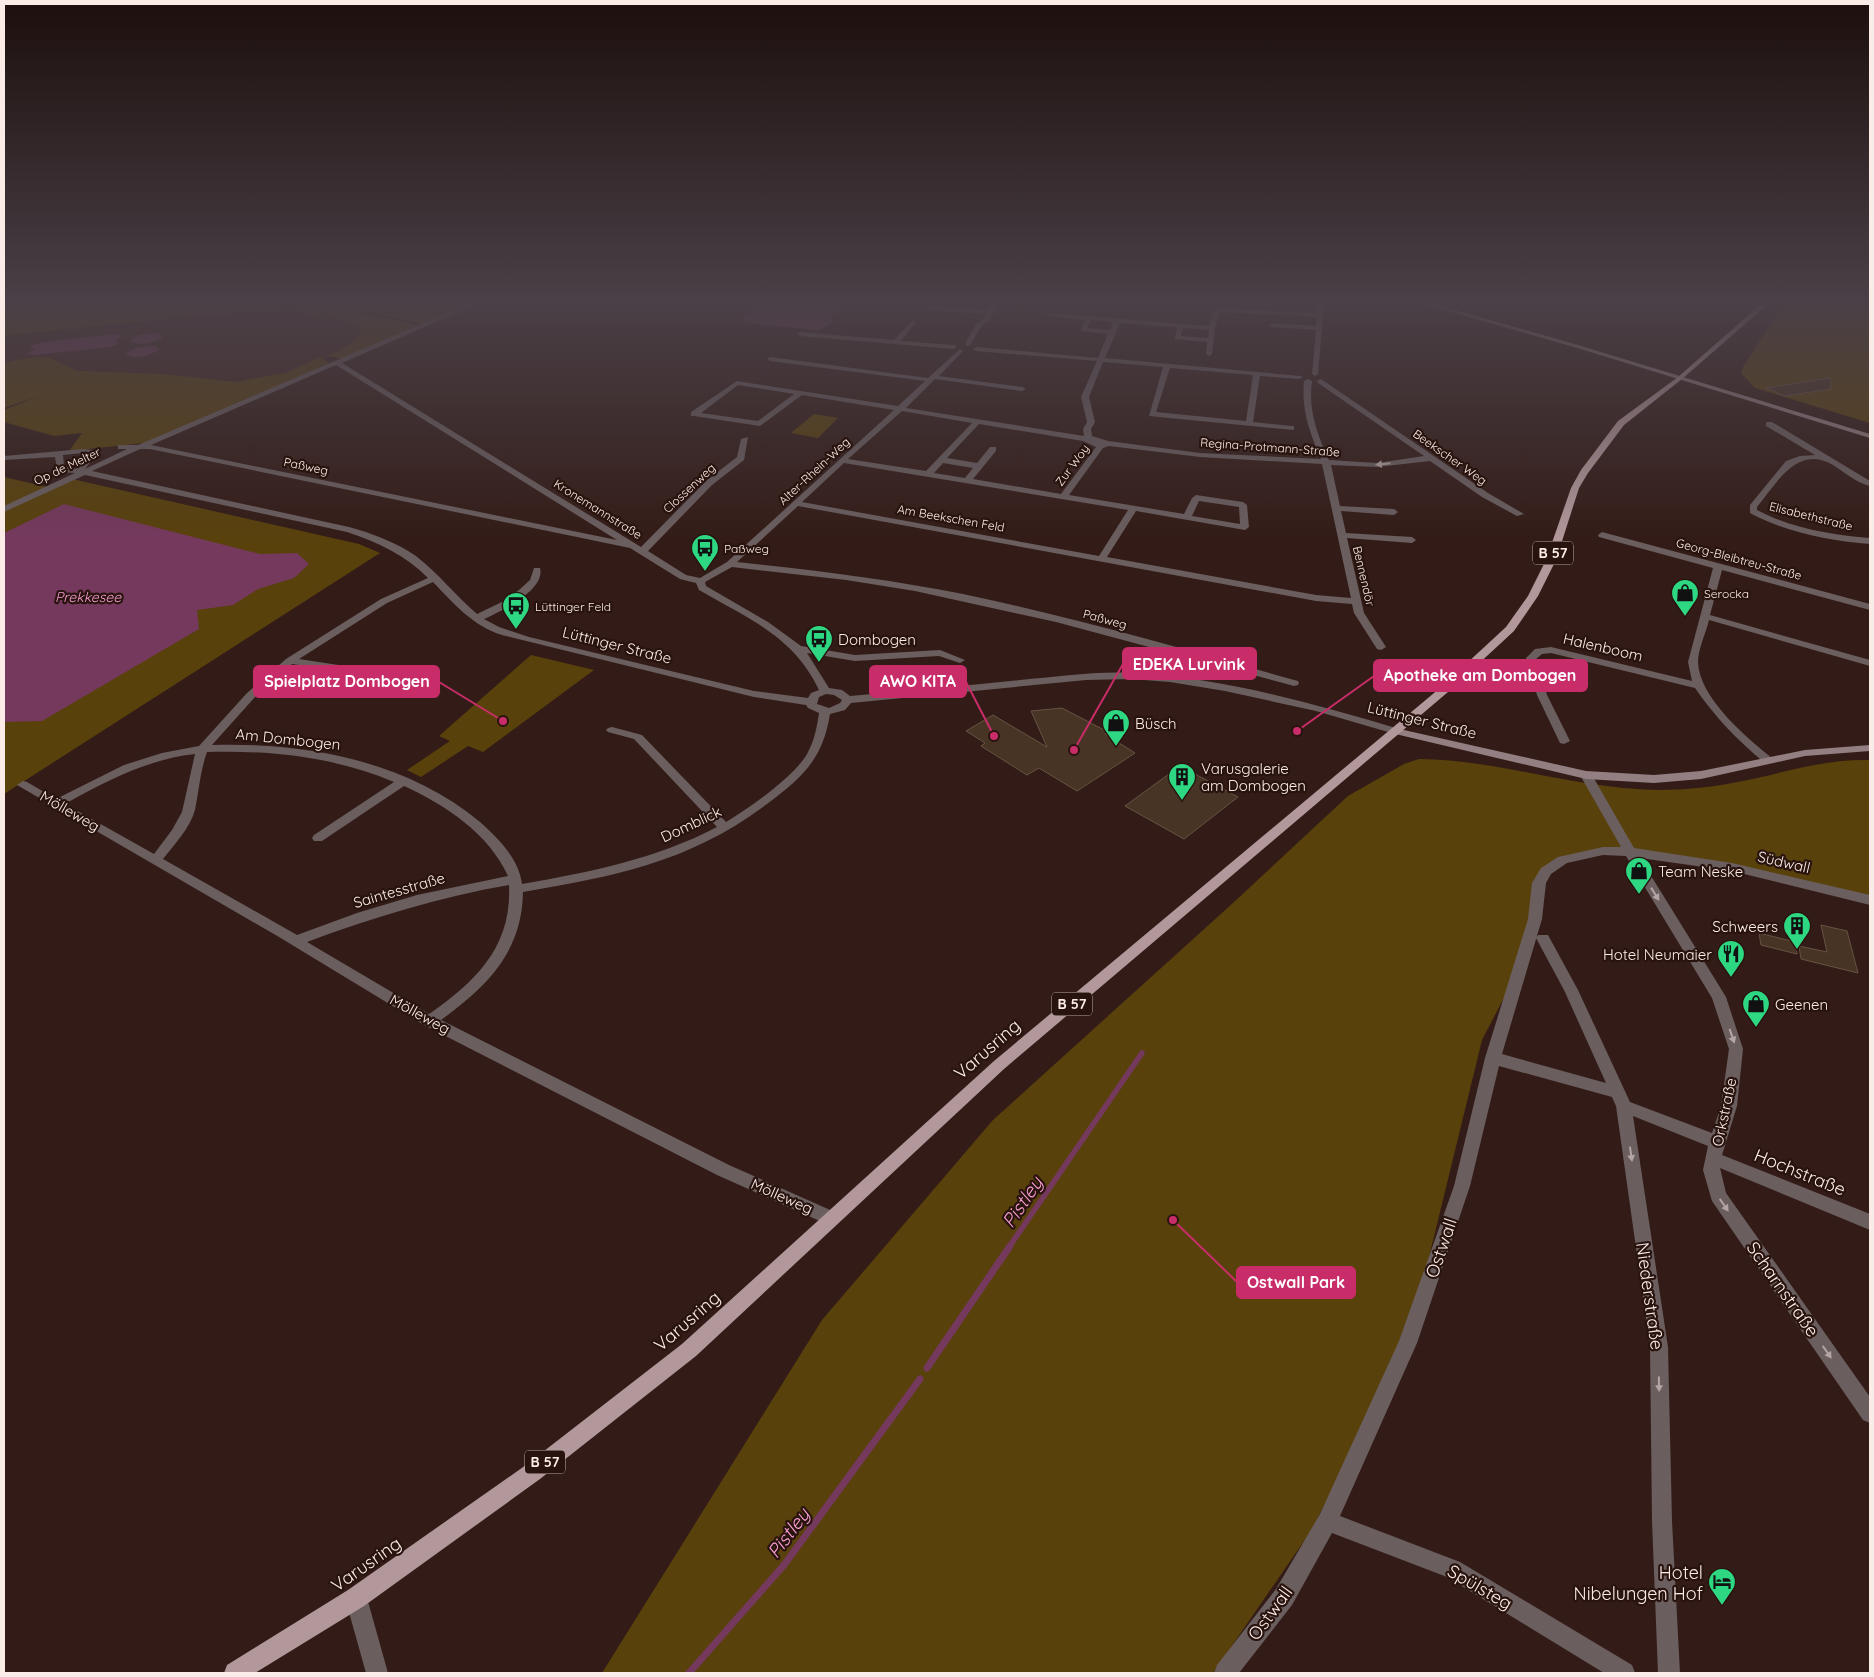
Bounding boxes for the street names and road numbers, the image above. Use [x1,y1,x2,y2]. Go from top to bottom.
street label: Beekscher Weg [1410,426,1490,488]
street label: Alter-Rhein-Weg [775,434,853,508]
street label: Regina-Protmann-Straße [1200,435,1340,459]
street label: Zur Woy [1052,441,1092,489]
street label: Op de Melter [31,444,103,488]
street label: Paßweg [282,454,330,478]
street label: Clossenweg [660,460,718,516]
street label: Kronemannstraße [551,476,645,542]
street label: Elisabethstraße [1768,498,1855,534]
street label: Am Beekschen Feld [896,501,1006,535]
street label: Georg-Bleibtreu-Straße [1675,535,1804,583]
road number: B 57 [1533,542,1573,564]
street label: Bennendör [1350,544,1378,608]
street label: Paßweg [1081,606,1129,632]
street label: Lüttinger Straße [560,622,674,668]
street label: Halenboom [1561,629,1645,665]
street label: Lüttinger Straße [1365,697,1479,743]
street label: Am Dombogen [235,724,341,754]
street label: Mölleweg [37,786,103,836]
street label: Domblick [657,802,725,846]
street label: Südwall [1756,847,1812,877]
street label: Saintesstraße [351,868,447,912]
street label: Mölleweg [387,990,453,1038]
road number: B 57 [1052,992,1092,1016]
street label: Varusring [949,1014,1025,1084]
street label: Orkstraße [1707,1076,1741,1148]
street label: Hochstraße [1751,1143,1849,1201]
street label: Mölleweg [748,1174,816,1218]
street label: Ostwall [1420,1215,1462,1281]
street label: Scharnstraße [1742,1237,1824,1341]
street label: Niederstraße [1631,1241,1669,1351]
street label: Varusring [649,1286,725,1356]
road number: B 57 [525,1450,565,1474]
street label: Varusring [326,1531,406,1597]
street label: Spülsteg [1443,1559,1517,1615]
street label: Ostwall [1243,1581,1297,1645]

